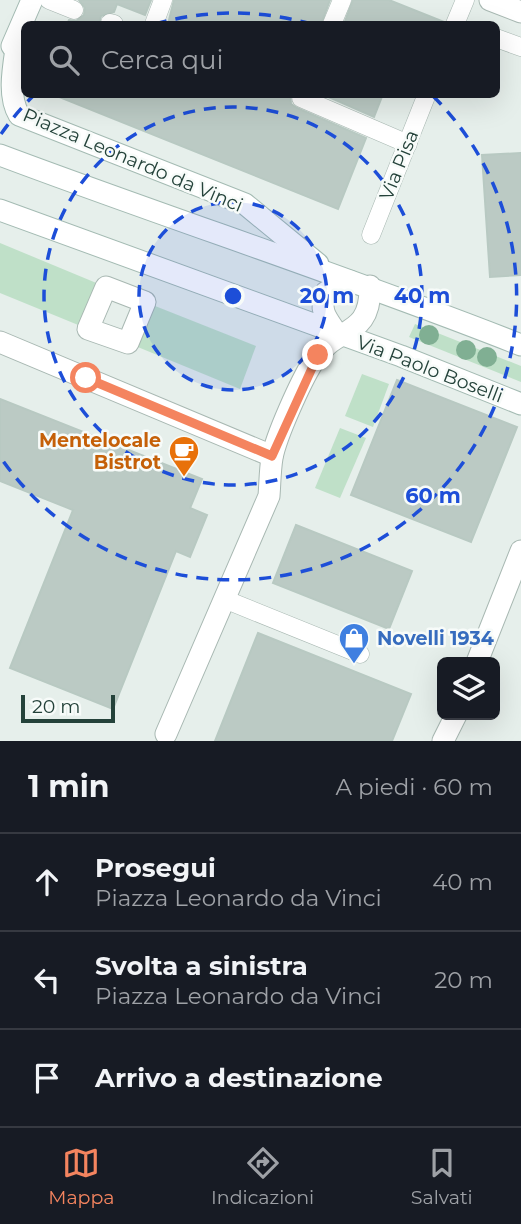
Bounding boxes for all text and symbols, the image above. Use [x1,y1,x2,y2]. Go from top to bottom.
search box [21,21,500,98]
icon: search [45,41,83,79]
text: Cerca qui [101,44,224,76]
street label: Piazza Leonardo da Vinci [20,103,246,217]
street label: Via Pisa [375,127,423,203]
text: 20 m [300,283,354,308]
text: 40 m [394,283,450,308]
centre of rings [221,284,245,308]
street label: Via Paolo Boselli [354,330,506,408]
route end [302,339,333,370]
route start [70,362,101,393]
place label: Mentelocale Bistrot [39,429,161,474]
cafe icon: Mentelocale Bistrot [167,434,201,478]
text: 60 m [405,483,461,508]
shop icon: Novelli 1934 [337,621,371,665]
place label: Novelli 1934 [377,627,494,650]
map controls [437,657,500,720]
button: layers [437,657,500,720]
scale bar [21,692,116,724]
text: 20 m [32,695,80,718]
text: 1 min [28,768,109,805]
text: A piedi · 60 m [336,773,493,801]
text: Prosegui [95,852,216,884]
icon: ahead [28,863,66,901]
text: 40 m [432,868,493,896]
text: Piazza Leonardo da Vinci [95,884,382,912]
text: Svolta a sinistra [95,950,308,982]
icon: left [28,961,66,999]
text: 20 m [434,966,493,994]
text: Piazza Leonardo da Vinci [95,982,382,1010]
icon: arrive [28,1059,66,1097]
text: Arrivo a destinazione [95,1062,383,1094]
tab: Mappa [48,1144,115,1209]
tab: Indicazioni [211,1144,314,1209]
tab: Salvati [411,1144,473,1209]

